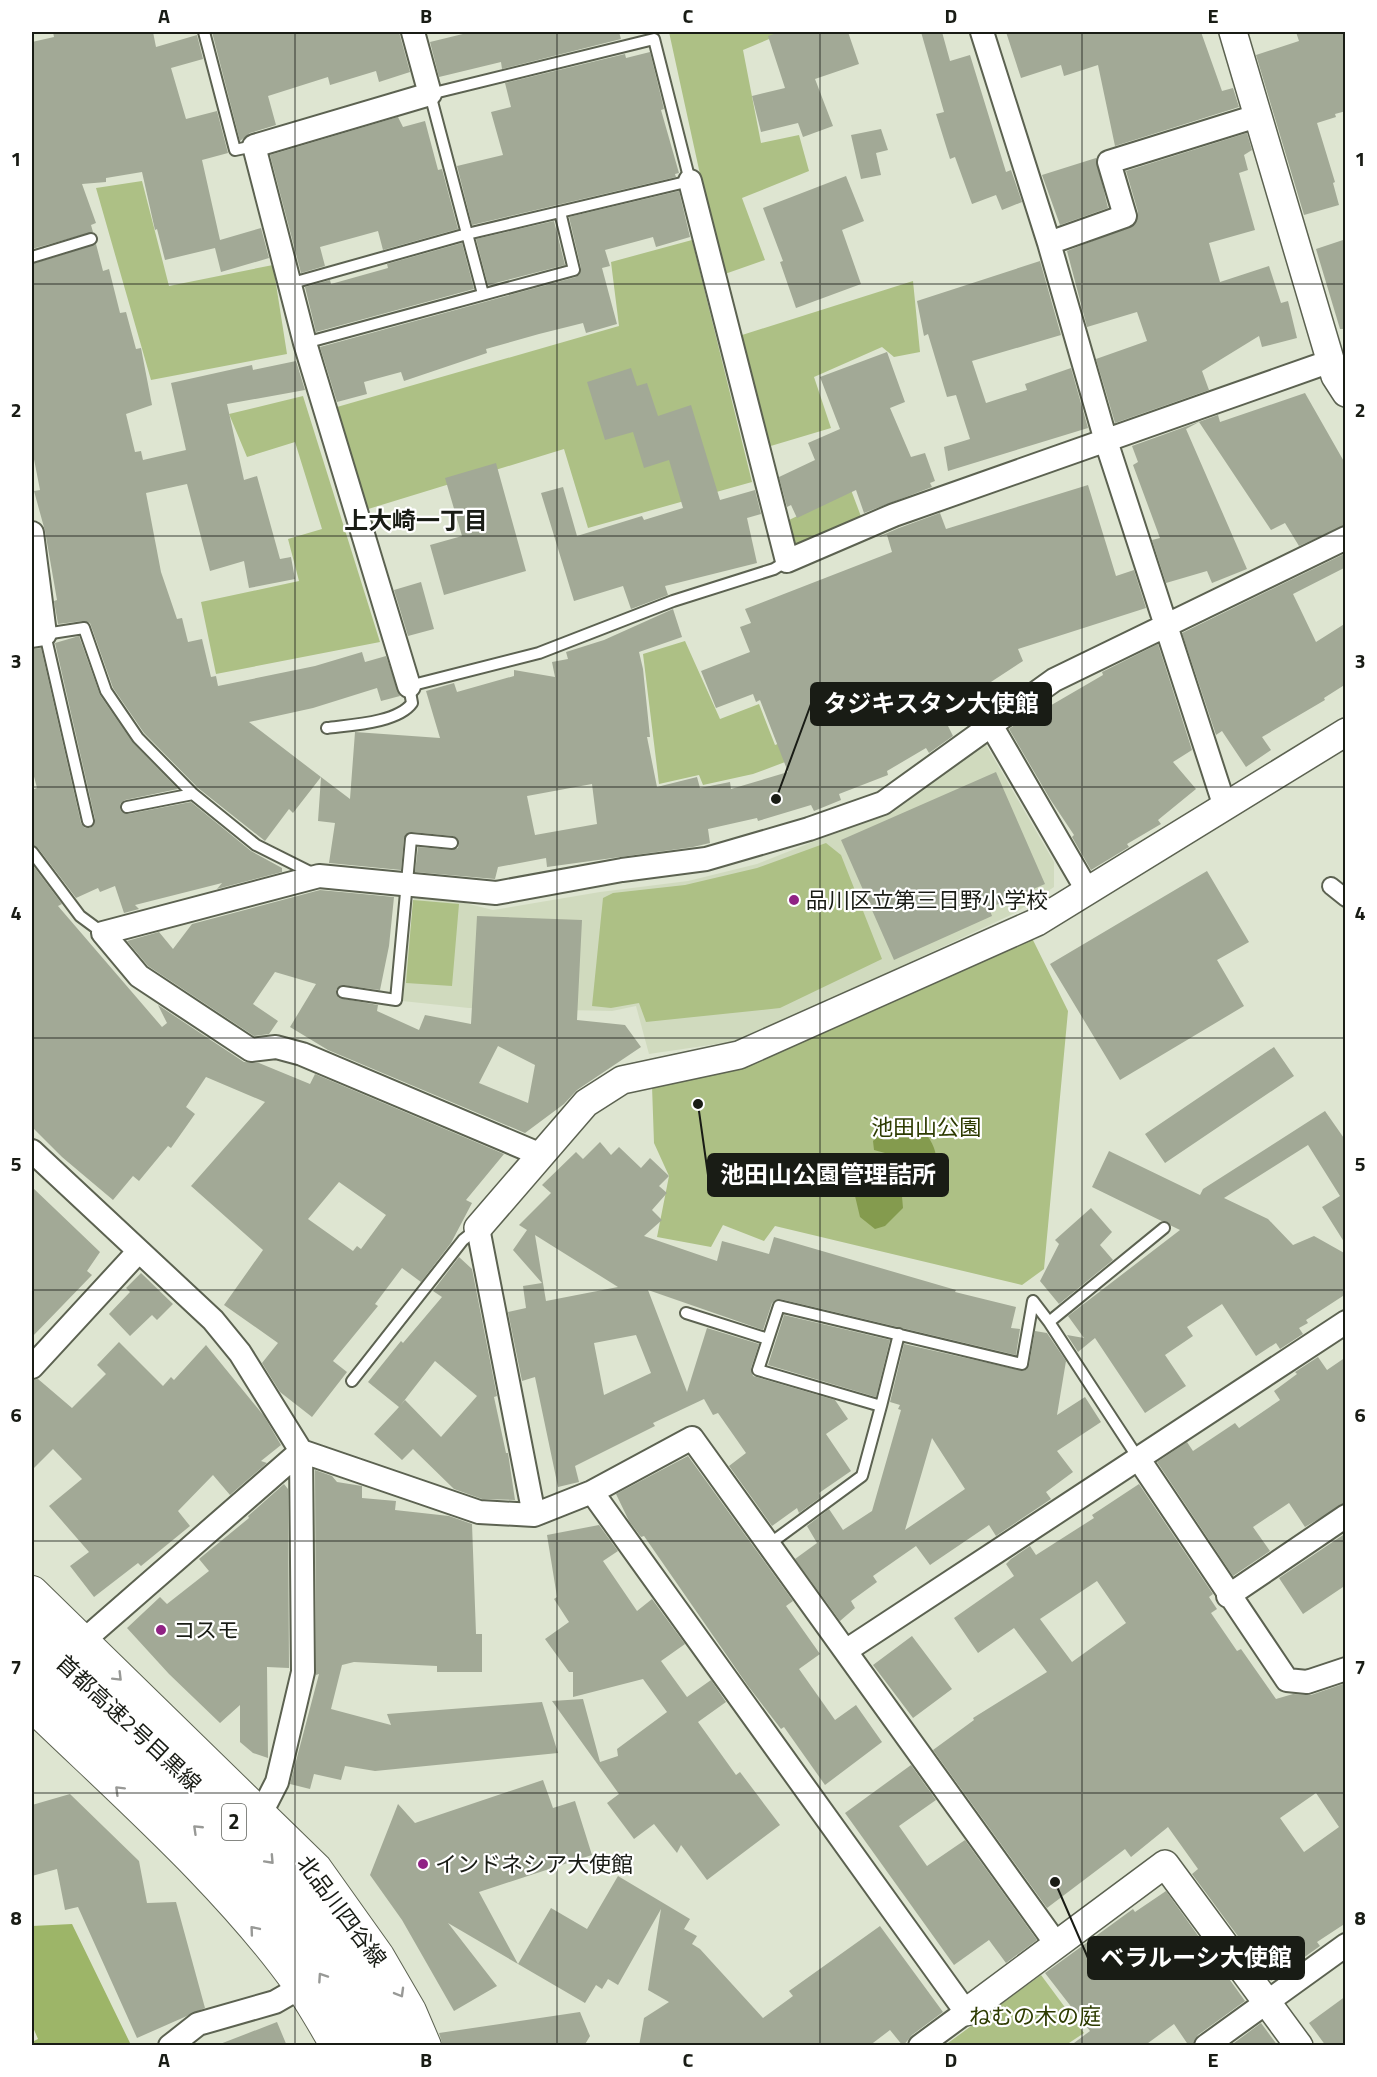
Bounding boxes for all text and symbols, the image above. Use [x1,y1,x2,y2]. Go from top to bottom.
text: A [158,0,170,31]
text: B [420,0,432,31]
text: C [683,0,694,31]
text: D [945,0,957,31]
text: E [1207,0,1219,31]
text: 1 [10,143,22,174]
text: 1 [1354,143,1366,174]
text: 2 [10,394,22,425]
text: 2 [1354,394,1366,425]
district label: 上大崎一丁目 [344,502,488,538]
text: 3 [10,645,22,676]
text: 3 [1354,645,1366,676]
callout: タジキスタン大使館 [811,683,1051,725]
text: タジキスタン大使館 [823,685,1039,721]
place label: 品川区立第三日野小学校 [806,883,1048,917]
marker: 品川区立第三日野小学校 [787,893,801,907]
text: 4 [10,897,22,928]
text: 4 [1354,897,1366,928]
park label: 池田山公園 [871,1110,981,1144]
text: 5 [10,1148,22,1179]
text: 5 [1354,1148,1366,1179]
callout: 池田山公園管理詰所 [708,1154,948,1196]
text: 池田山公園管理詰所 [720,1156,936,1192]
text: 6 [10,1399,22,1430]
text: 6 [1354,1399,1366,1430]
place label: コスモ [173,1613,239,1647]
marker: コスモ [154,1623,168,1637]
street label: 首都高速2号目黒線 [49,1646,209,1800]
text: 7 [10,1651,22,1682]
text: 7 [1354,1651,1366,1682]
one-way arrow [110,1670,121,1681]
one-way arrow [115,1786,126,1797]
road number: 2 [222,1804,246,1840]
one-way arrow [193,1825,203,1836]
place label: インドネシア大使館 [435,1847,633,1881]
street label: 北品川四谷線 [289,1848,395,1974]
one-way arrow [263,1853,274,1864]
marker: インドネシア大使館 [416,1857,430,1871]
text: 8 [10,1902,22,1933]
text: 8 [1354,1902,1366,1933]
one-way arrow [251,1926,262,1937]
callout: ベラルーシ大使館 [1088,1937,1304,1979]
text: ベラルーシ大使館 [1100,1939,1292,1975]
one-way arrow [318,1973,329,1984]
one-way arrow [393,1987,404,1998]
park label: ねむの木の庭 [969,1999,1101,2033]
text: A [158,2044,170,2075]
text: B [420,2044,432,2075]
text: C [683,2044,694,2075]
text: D [945,2044,957,2075]
text: E [1207,2044,1219,2075]

